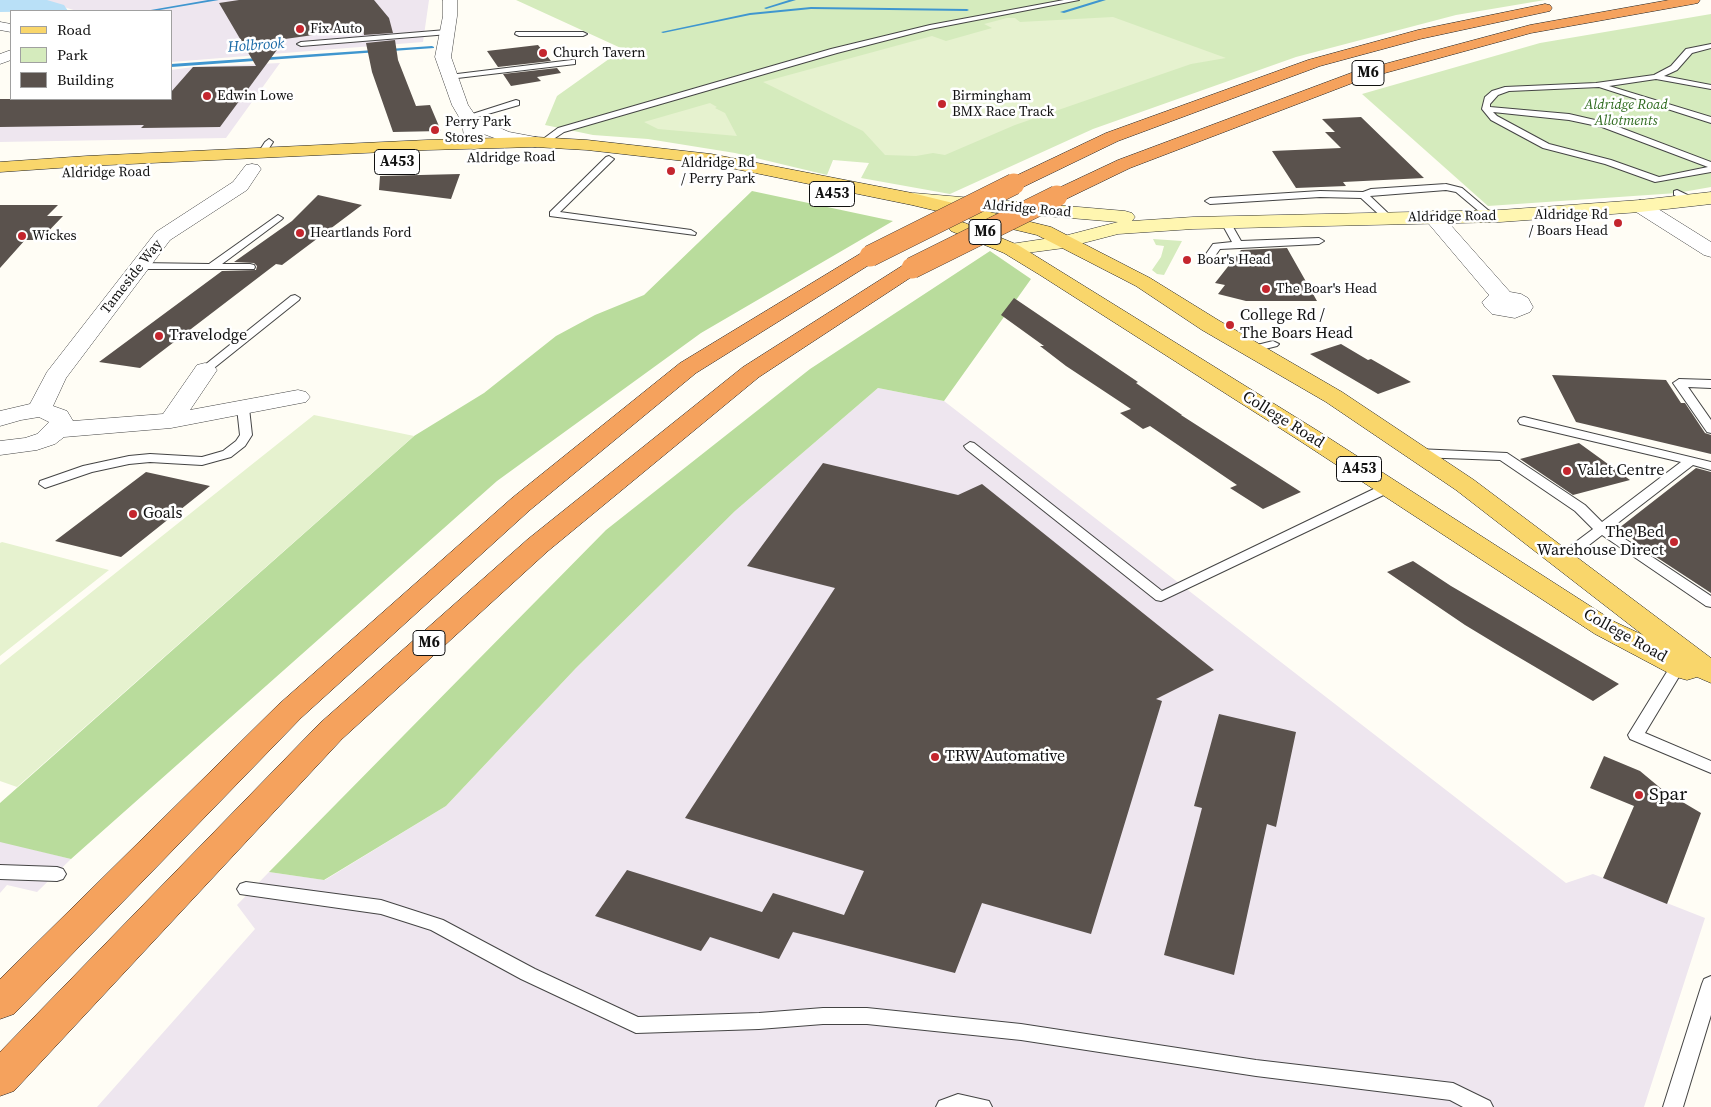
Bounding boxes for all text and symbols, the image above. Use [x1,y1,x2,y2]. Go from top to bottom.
legend [10,10,172,100]
text: Road [57,19,91,40]
place label: Fix Auto [310,21,362,37]
marker: Fix Auto [294,23,306,35]
water label: Holbrook [227,35,285,57]
text: Park [57,44,88,65]
place label: Church Tavern [553,45,646,61]
marker: Church Tavern [537,47,549,59]
road number: M6 [1352,60,1384,86]
text: Building [57,69,114,90]
place label: Edwin Lowe [217,88,293,104]
place label: Birmingham BMX Race Track [952,88,1054,120]
marker: Edwin Lowe [201,90,213,102]
park label: Aldridge Road Allotments [1584,97,1668,130]
marker: Birmingham BMX Race Track [936,98,948,110]
place label: Perry Park Stores [445,114,511,146]
marker: Perry Park Stores [429,124,441,136]
street label: Aldridge Road [467,149,555,167]
road number: A453 [374,150,420,174]
place label: Aldridge Rd / Perry Park [681,155,755,188]
street label: Aldridge Road [62,164,150,182]
marker: Aldridge Rd / Perry Park [665,165,677,177]
road number: A453 [810,182,854,206]
street label: Aldridge Road [982,197,1072,221]
place label: Aldridge Rd / Boars Head [1529,207,1608,240]
street label: Aldridge Road [1408,208,1496,226]
marker: Aldridge Rd / Boars Head [1612,217,1624,229]
road number: M6 [969,220,1001,244]
place label: Heartlands Ford [310,225,411,241]
marker: Heartlands Ford [294,227,306,239]
place label: Wickes [32,228,77,244]
marker: Wickes [16,230,28,242]
street label: Tameside Way [98,236,166,318]
place label: Boar's Head [1197,252,1271,268]
marker: Boar's Head [1181,254,1193,266]
place label: The Boar's Head [1276,281,1377,297]
marker: The Boar's Head [1260,283,1272,295]
place label: College Rd / The Boars Head [1240,306,1353,344]
marker: College Rd / The Boars Head [1224,319,1236,331]
place label: Travelodge [169,326,247,346]
marker: Travelodge [153,330,165,342]
street label: College Road [1239,387,1327,453]
road number: A453 [1336,456,1382,482]
place label: Valet Centre [1577,461,1664,481]
marker: Valet Centre [1561,465,1573,477]
place label: Goals [143,504,183,524]
marker: Goals [127,508,139,520]
place label: The Bed Warehouse Direct [1537,523,1664,561]
marker: The Bed Warehouse Direct [1668,536,1680,548]
street label: College Road [1580,605,1670,667]
road number: M6 [413,630,445,656]
place label: TRW Automative [945,747,1065,767]
marker: TRW Automative [929,751,941,763]
place label: Spar [1649,784,1687,806]
marker: Spar [1633,789,1645,801]

